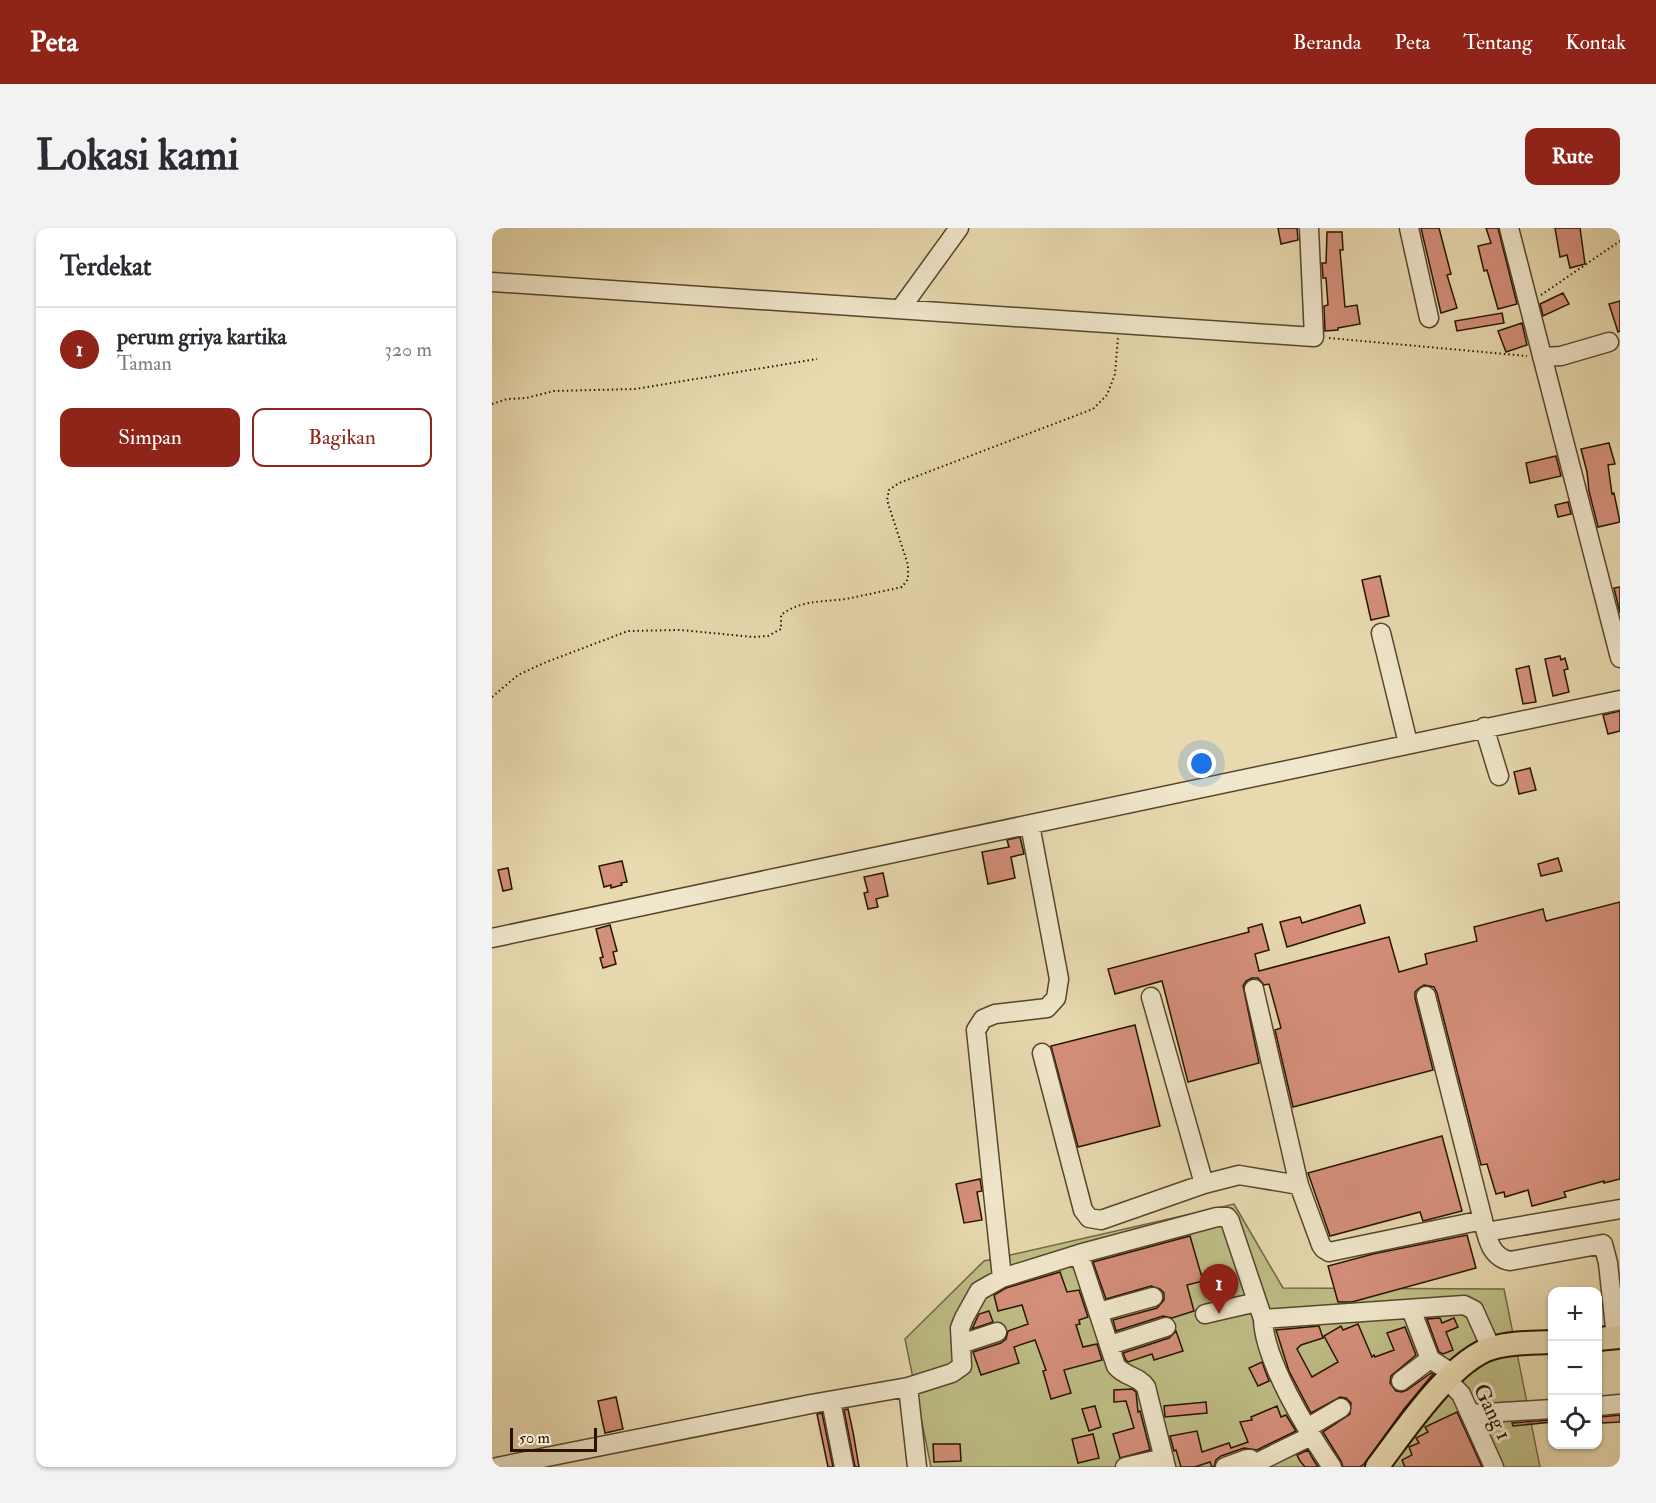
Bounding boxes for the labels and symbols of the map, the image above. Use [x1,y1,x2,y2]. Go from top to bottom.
your location [1187,749,1216,778]
pin: 1 [1200,1264,1238,1314]
street label: Gang 1 [1467,1379,1517,1445]
scale bar [510,1425,597,1452]

